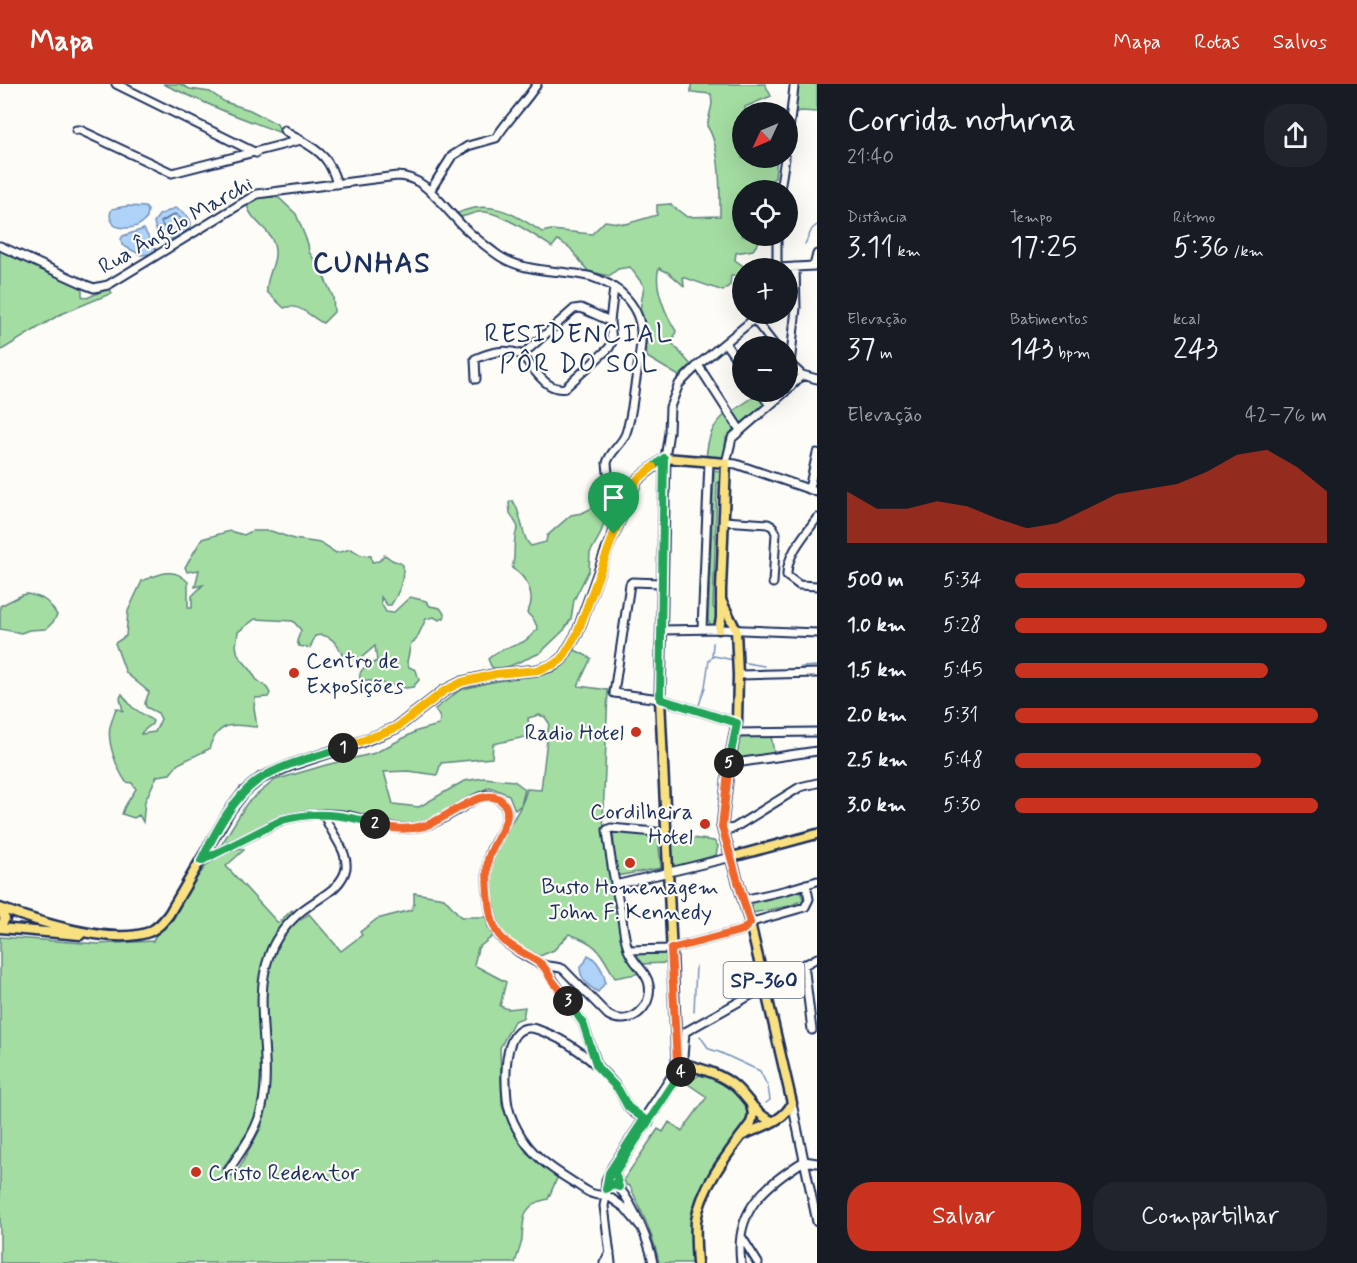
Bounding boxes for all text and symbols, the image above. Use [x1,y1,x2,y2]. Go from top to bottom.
text: Mapa [30,24,94,61]
text: Mapa [1113,28,1161,56]
text: Rotas [1194,28,1240,56]
text: Salvos [1273,28,1327,56]
text: Corrida noturna [847,99,1076,143]
north arrow [732,102,798,168]
map controls [732,102,798,402]
button: share [1264,104,1327,167]
text: 21:40 [847,144,894,171]
street label: Rua Ângelo Marchi [94,170,260,284]
button: locate [732,180,798,246]
text: Distância [847,207,907,228]
text: Tempo [1010,207,1052,228]
text: Ritmo [1173,207,1215,228]
text: 3.11 [847,228,893,267]
text: 17:25 [1010,228,1077,267]
text: 5:36 [1173,228,1229,267]
text: km [893,241,921,262]
text: /km [1229,241,1264,262]
district label: CUNHAS [313,246,431,283]
button: + [732,258,798,324]
text: Elevação [847,309,907,330]
text: Batimentos [1010,309,1088,330]
text: kcal [1173,309,1200,330]
district label: RESIDENCIAL PÔR DO SOL [484,318,674,382]
text: 37 [847,330,876,369]
text: 143 [1010,330,1054,369]
text: 243 [1173,330,1218,369]
button: − [732,336,798,402]
text: m [876,343,893,364]
text: bpm [1054,343,1090,364]
text: Elevação [847,402,922,429]
text: 42–76 m [1245,402,1327,429]
pin [588,472,639,534]
icon: arrive [597,481,630,514]
text: 500 m [847,567,904,594]
text: 5:34 [943,567,982,594]
text: 1.0 km [847,612,906,639]
text: 5:28 [943,612,981,639]
place label: Centro de Exposições [306,648,404,701]
text: 1.5 km [847,657,907,684]
text: 5:45 [943,657,983,684]
marker: Centro de Exposições [287,666,301,680]
text: 2.0 km [847,702,907,729]
text: 5:31 [943,702,978,729]
place label: Radio Hotel [524,720,624,748]
marker: Radio Hotel [629,725,643,739]
pin: 1 [328,733,358,763]
text: 1 [339,737,347,758]
text: 2.5 km [847,747,908,774]
text: 5:48 [943,747,983,774]
pin: 5 [714,748,744,778]
text: 5 [724,752,734,773]
text: 3.0 km [847,792,906,819]
text: 5:30 [943,792,981,819]
place label: Cordilheira Hotel [590,799,693,852]
pin: 2 [360,809,390,839]
text: 2 [371,813,379,834]
marker: Cordilheira Hotel [698,817,712,831]
marker: Busto Homenagem John F. Kennedy [623,856,637,870]
place label: Busto Homenagem John F. Kennedy [541,874,719,927]
road number: SP-360 [724,962,804,998]
pin: 3 [553,986,583,1016]
text: 3 [564,990,572,1011]
pin: 4 [666,1057,696,1087]
text: 4 [676,1061,686,1082]
place label: Cristo Redentor [208,1160,360,1188]
marker: Cristo Redentor [189,1165,203,1179]
button: Salvar [847,1182,1081,1251]
button: Compartilhar [1093,1182,1327,1251]

